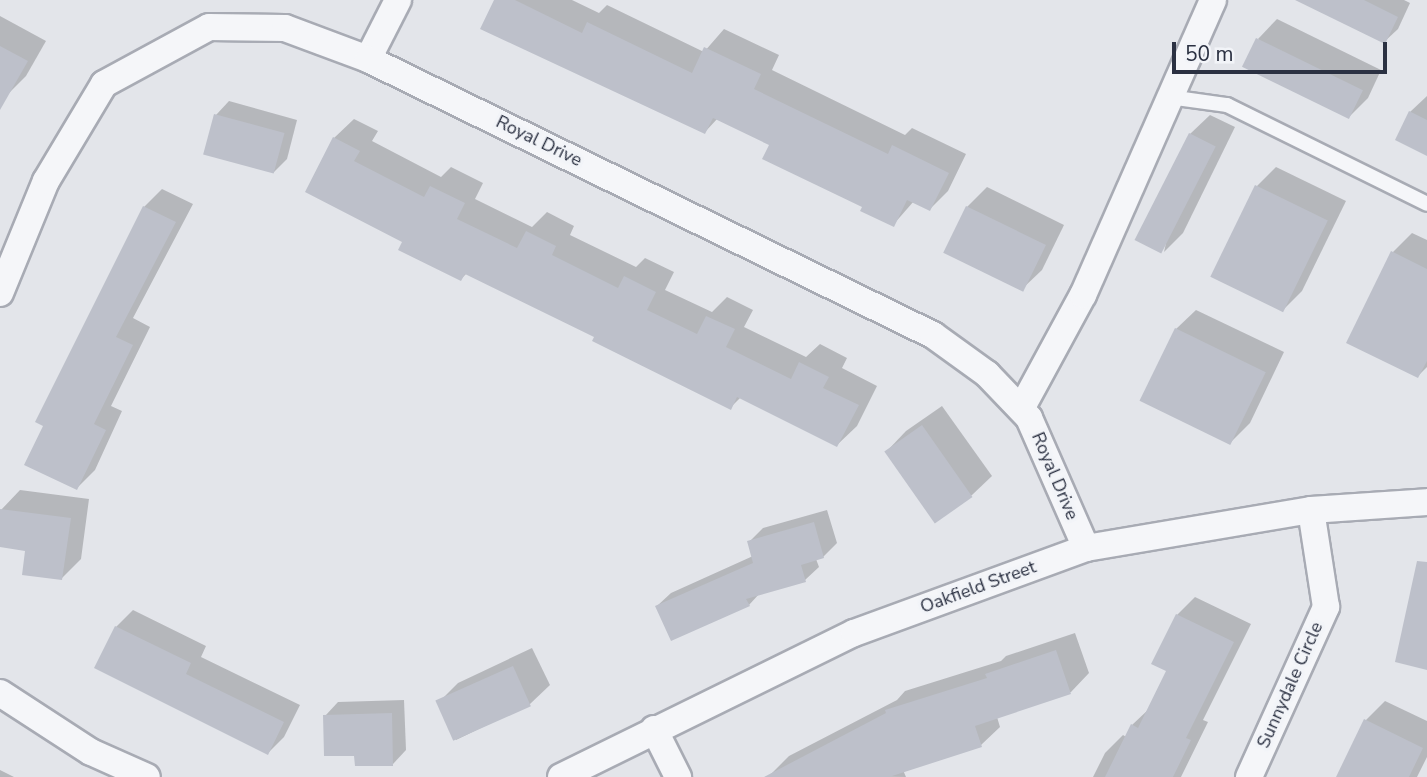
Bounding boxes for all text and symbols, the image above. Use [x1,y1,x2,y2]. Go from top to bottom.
scale bar [1175,28,1390,72]
text: 50 m [1185,40,1234,68]
street label: Royal Drive [492,111,586,171]
street label: Royal Drive [1027,429,1083,523]
street label: Oakfield Street [917,556,1039,618]
street label: Sunnydale Circle [1252,619,1328,751]

